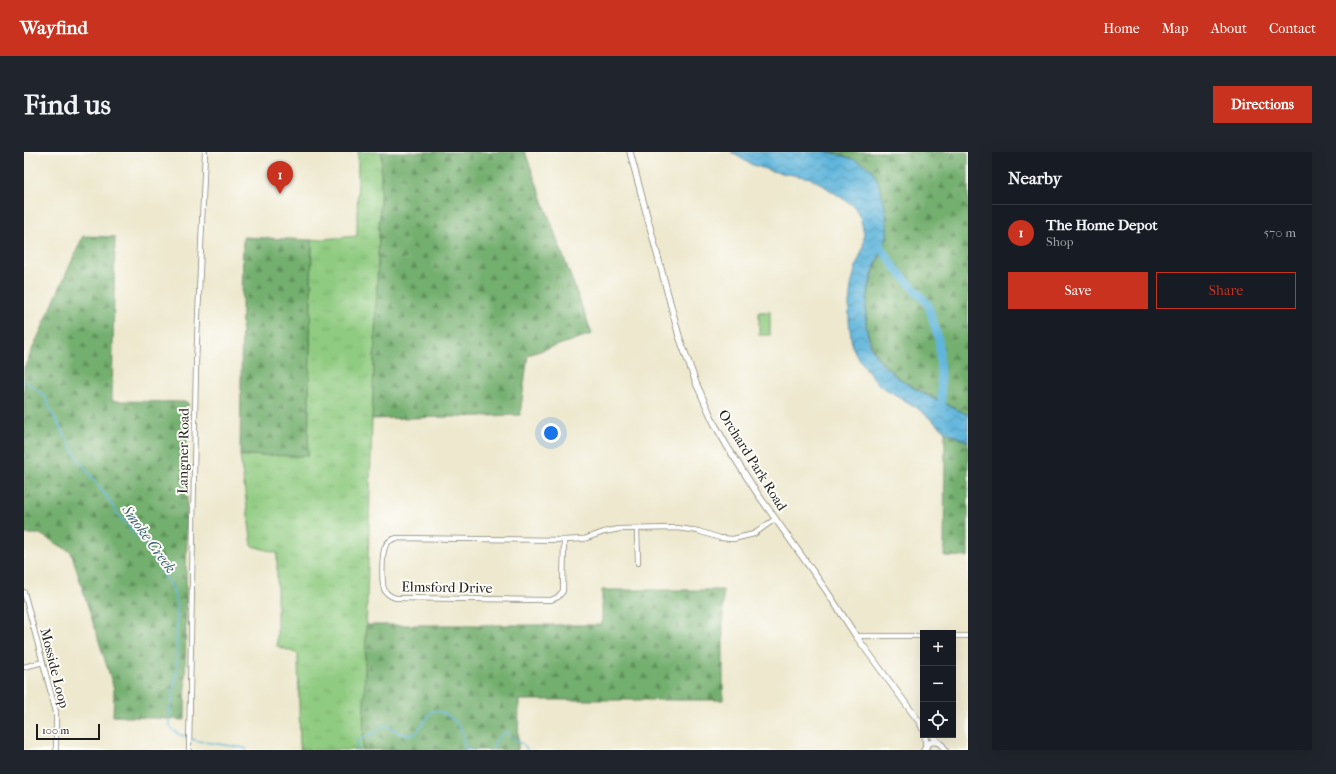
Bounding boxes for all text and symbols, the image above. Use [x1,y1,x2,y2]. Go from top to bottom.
text: Wayfind [20,17,88,39]
text: Home [1103,20,1140,37]
text: Map [1162,20,1189,37]
text: About [1211,20,1247,37]
text: Contact [1269,20,1316,37]
button: Directions [1213,86,1312,123]
text: Find us [24,88,111,121]
pin: 1 [267,161,293,194]
text: Nearby [1008,168,1062,188]
text: The Home Depot [1046,216,1158,234]
text: 1 [1019,225,1023,240]
text: 570 m [1263,225,1296,240]
text: Shop [1046,234,1074,249]
button: Save [1008,272,1148,309]
button: Share [1156,272,1296,309]
street label: Orchard Park Road [715,407,791,514]
street label: Langner Road [174,408,193,494]
your location [541,423,561,443]
water label: Smoke Creek [118,501,180,577]
street label: Elmsford Drive [401,578,493,597]
street label: Mosside Loop [36,626,73,710]
map controls [920,630,956,738]
button: + [920,630,956,666]
button: − [920,666,956,702]
button: locate [920,702,956,738]
scale bar [36,722,100,741]
text: 100 m [42,724,70,737]

